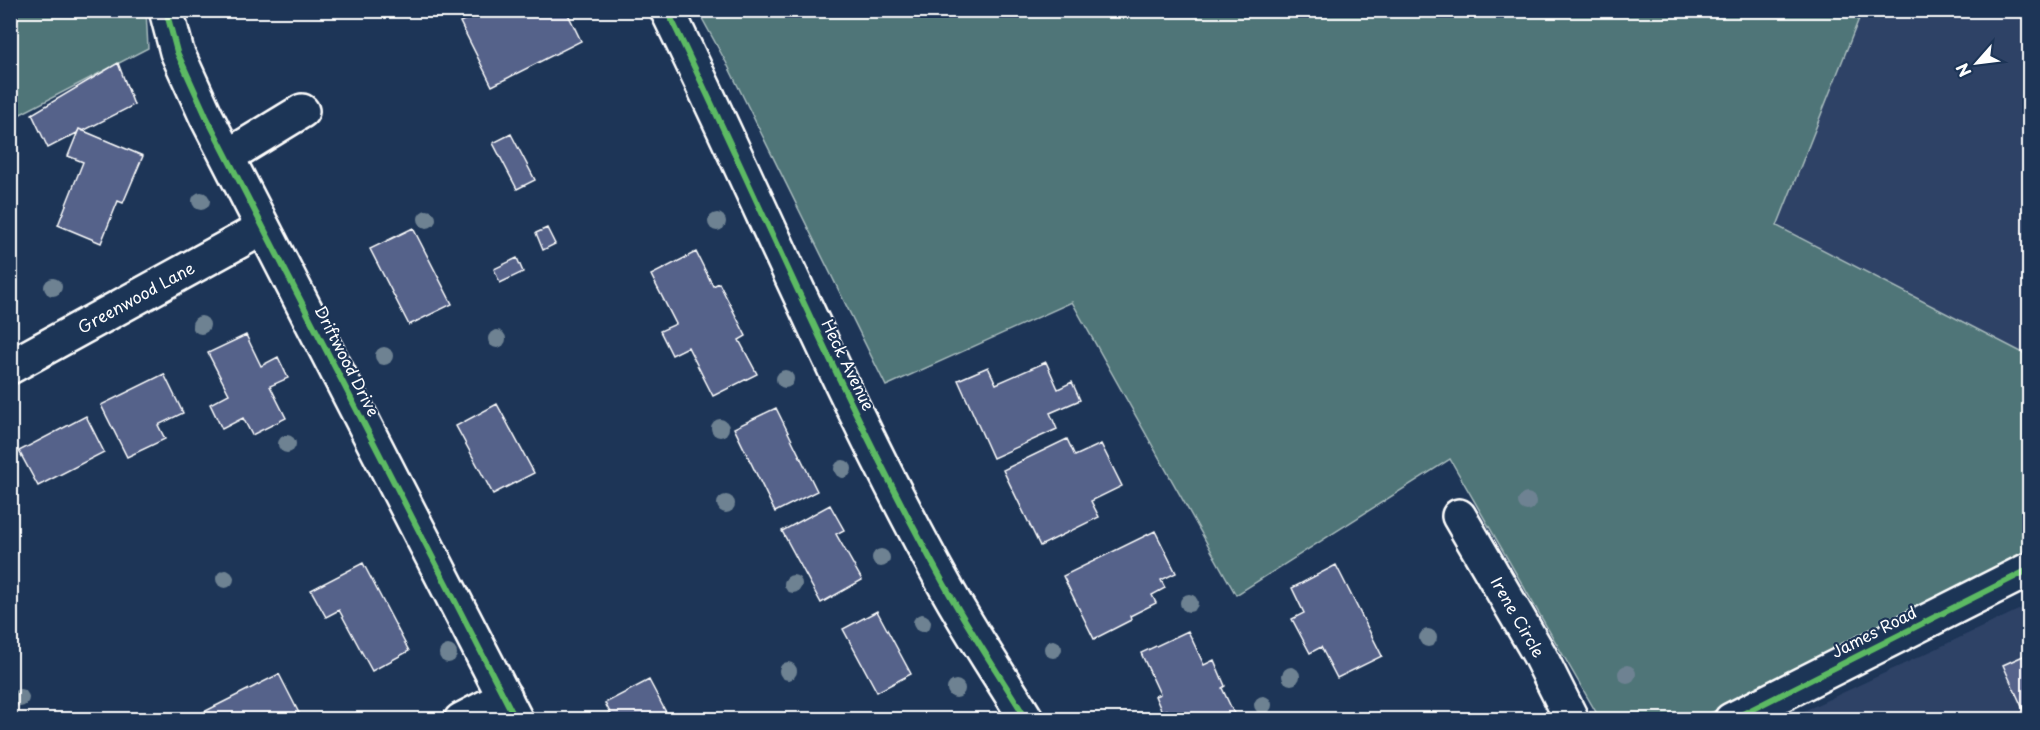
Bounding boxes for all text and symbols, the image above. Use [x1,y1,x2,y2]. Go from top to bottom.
north arrow [1947,33,2007,93]
text: N [1949,59,1976,82]
street label: Greenwood Lane [73,255,199,339]
street label: Driftwood Drive [310,301,386,420]
street label: Heck Avenue [816,315,882,415]
street label: Irene Circle [1486,572,1552,662]
street label: James Road [1827,599,1920,663]

